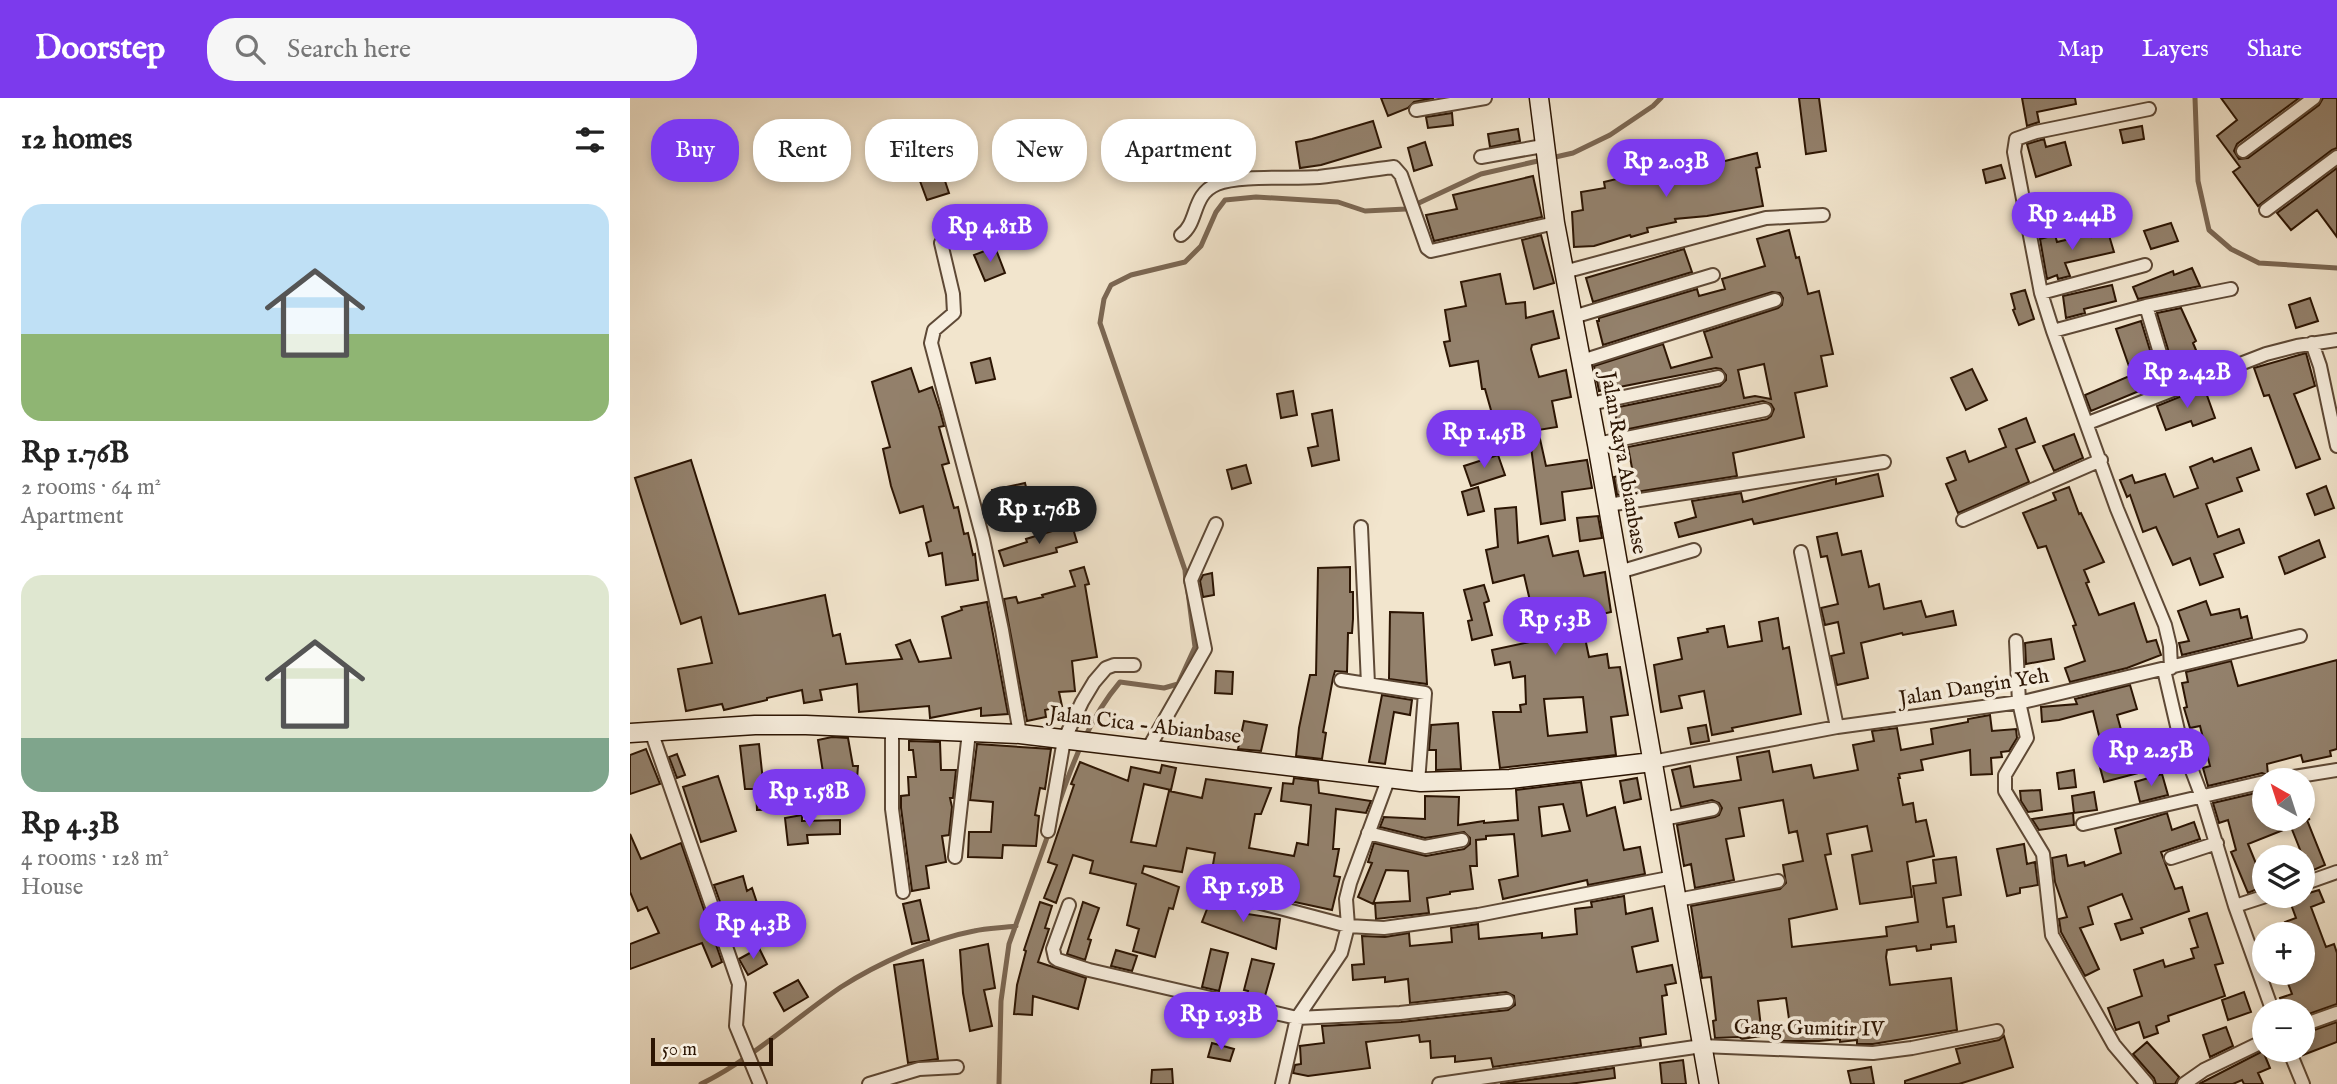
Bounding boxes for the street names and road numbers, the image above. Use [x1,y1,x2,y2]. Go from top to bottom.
street label: Jalan Raya Abianbase [1593,368,1652,557]
street label: Jalan Dangin Yeh [1895,663,2051,713]
street label: Jalan Cica - Abianbase [1045,701,1243,751]
street label: Gang Gumitir IV [1734,1014,1886,1044]

